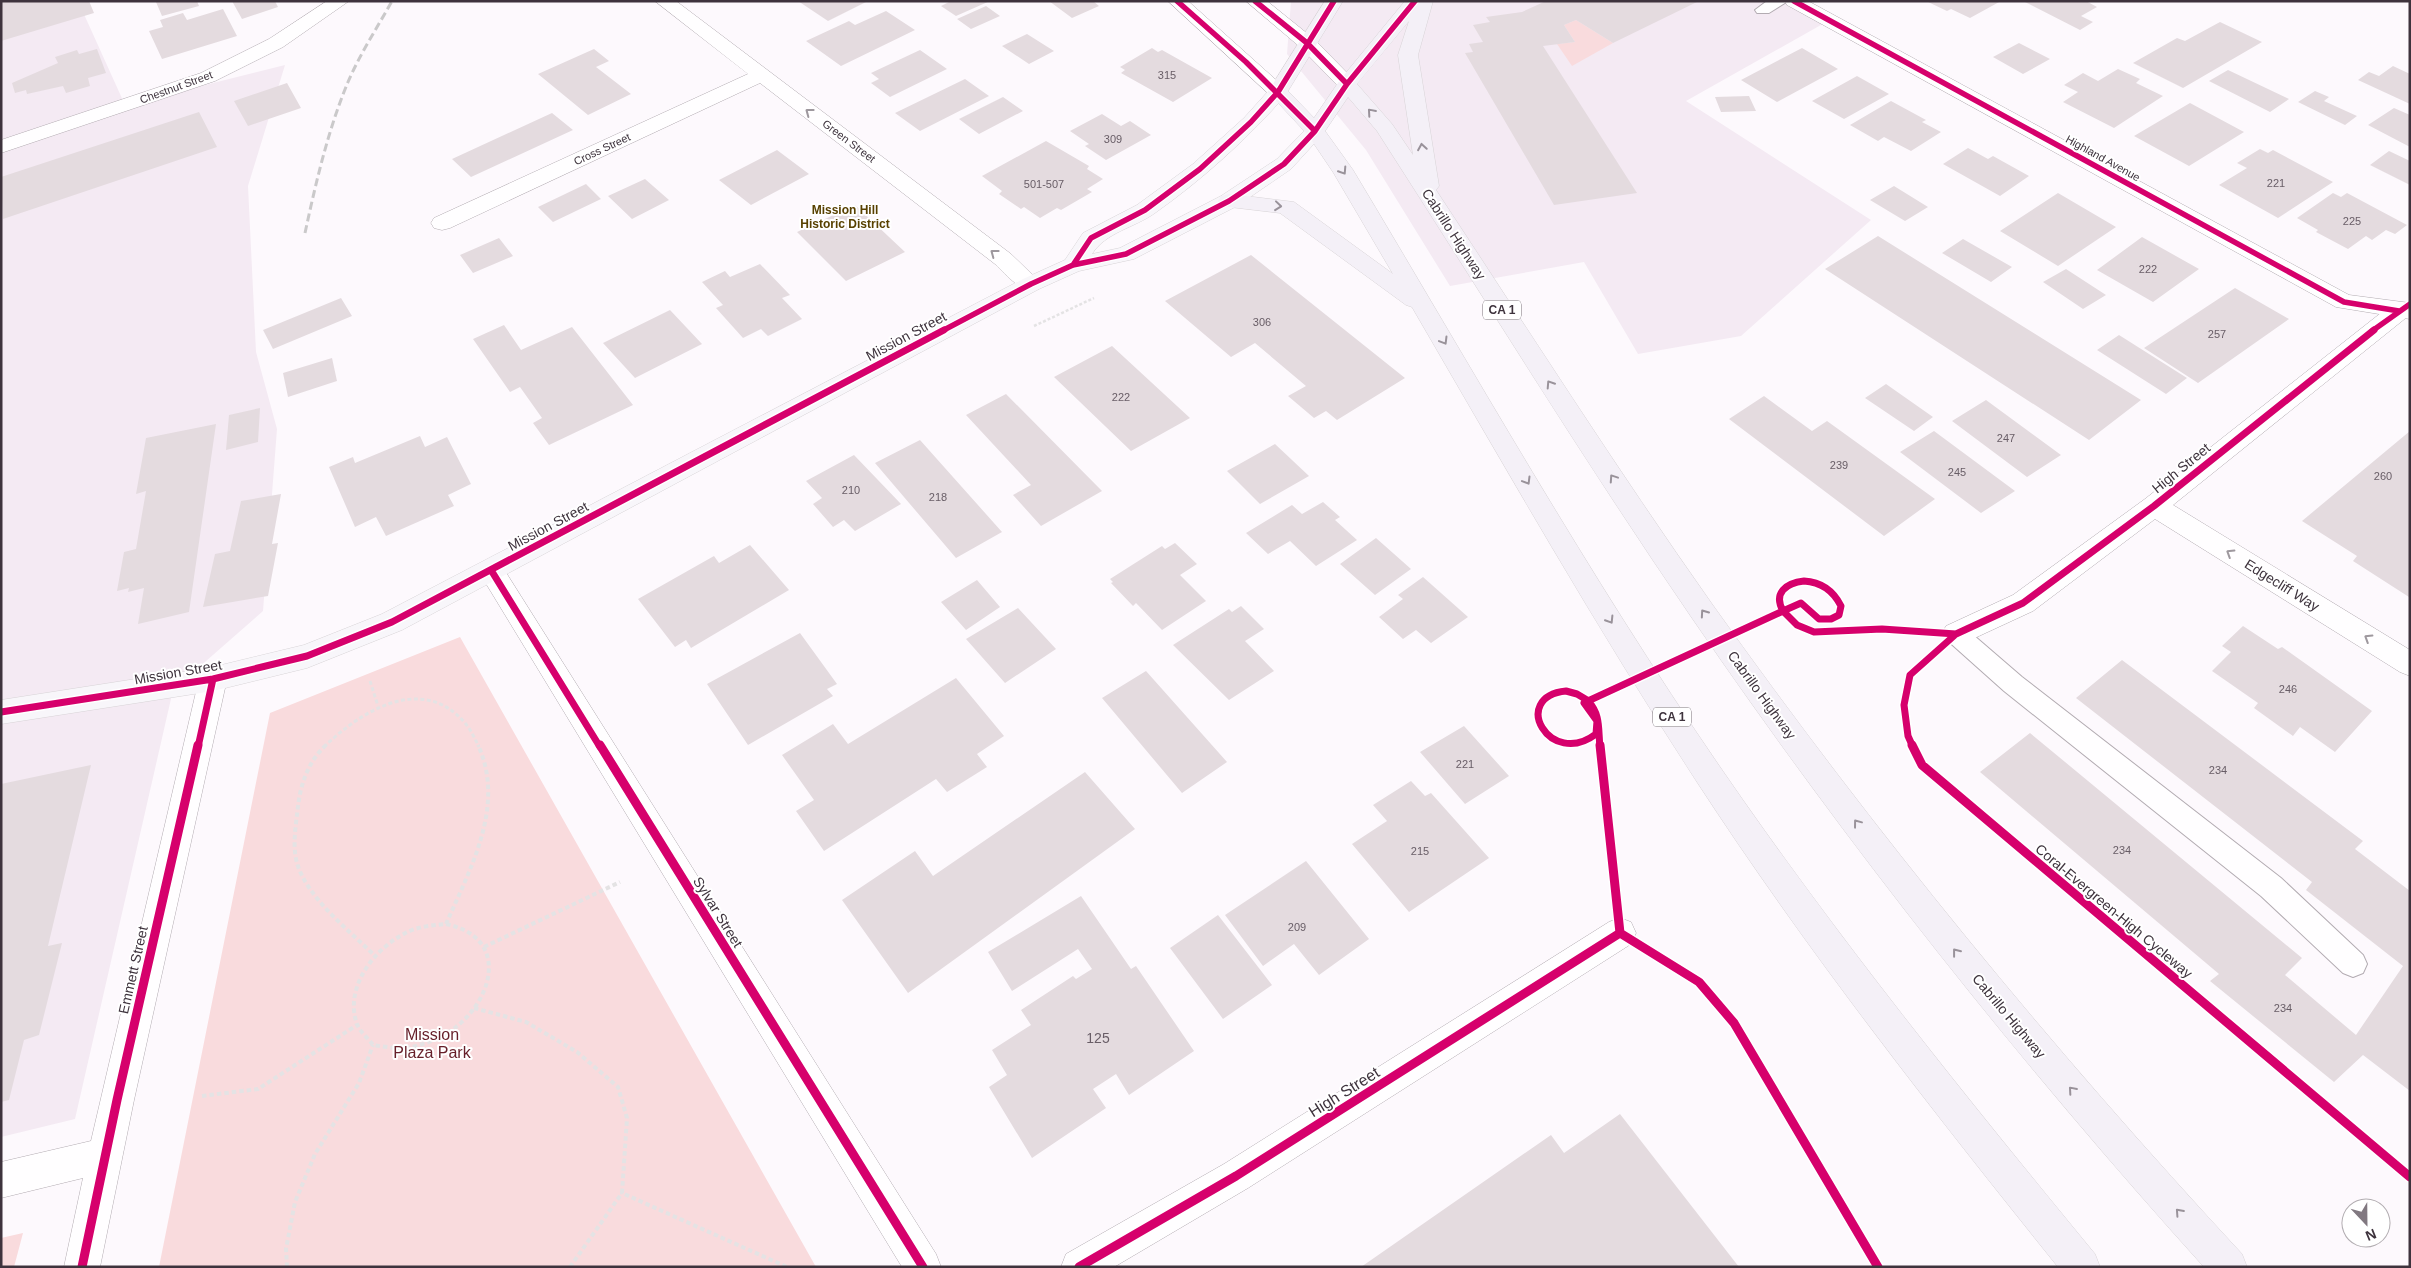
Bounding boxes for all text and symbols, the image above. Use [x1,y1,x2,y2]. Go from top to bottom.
street label: Chestnut Street [138,68,214,106]
house number: 315 [1158,69,1176,81]
one-way arrow [806,109,815,117]
one-way arrow [1368,109,1377,118]
street label: Green Street [820,117,878,165]
street label: Cross Street [572,131,632,167]
house number: 309 [1104,133,1122,145]
street label: Highland Avenue [2064,133,2142,183]
one-way arrow [1417,143,1427,151]
one-way arrow [1337,166,1346,175]
house number: 221 [2267,177,2285,189]
house number: 501-507 [1024,178,1064,190]
street label: Cabrillo Highway [1419,186,1489,282]
one-way arrow [1274,200,1282,211]
district label: Mission Hill Historic District [800,203,890,231]
house number: 225 [2343,215,2361,227]
one-way arrow [991,250,1000,258]
house number: 222 [2139,263,2157,275]
road number: CA 1 [1483,300,1521,320]
street label: Mission Street [863,308,949,364]
house number: 306 [1253,316,1271,328]
house number: 257 [2208,328,2226,340]
one-way arrow [1438,335,1448,344]
one-way arrow [1547,380,1556,389]
house number: 222 [1112,391,1130,403]
house number: 247 [1997,432,2015,444]
street label: High Street [2149,440,2213,496]
house number: 239 [1830,459,1848,471]
house number: 245 [1948,466,1966,478]
house number: 260 [2374,470,2392,482]
one-way arrow [1520,475,1530,484]
one-way arrow [1609,475,1619,484]
house number: 210 [842,484,860,496]
house number: 218 [929,491,947,503]
street label: Mission Street [505,498,591,554]
one-way arrow [2226,550,2235,560]
street label: Edgecliff Way [2242,556,2322,614]
one-way arrow [1701,609,1710,619]
one-way arrow [1604,615,1613,624]
one-way arrow [2365,635,2374,645]
street label: Cabrillo Highway [1725,648,1799,742]
street label: Mission Street [133,656,223,688]
house number: 246 [2279,683,2297,695]
road number: CA 1 [1653,708,1691,726]
house number: 221 [1456,758,1474,770]
house number: 234 [2209,764,2227,776]
one-way arrow [1854,819,1863,829]
street label: Coral-Evergreen-High Cycleway [2032,841,2196,981]
house number: 234 [2113,844,2131,856]
house number: 215 [1411,845,1429,857]
street label: Sylvar Street [690,874,746,950]
house number: 209 [1288,921,1306,933]
street label: Emmett Street [115,925,151,1015]
one-way arrow [1954,949,1962,958]
street label: Cabrillo Highway [1969,971,2049,1061]
house number: 234 [2274,1002,2292,1014]
park label: Mission Plaza Park [393,1026,472,1061]
house number: 125 [1086,1030,1110,1046]
street label: High Street [1306,1063,1383,1120]
one-way arrow [2069,1087,2078,1096]
north arrow [2341,1198,2391,1248]
one-way arrow [2176,1208,2185,1217]
text: N [2363,1226,2379,1244]

